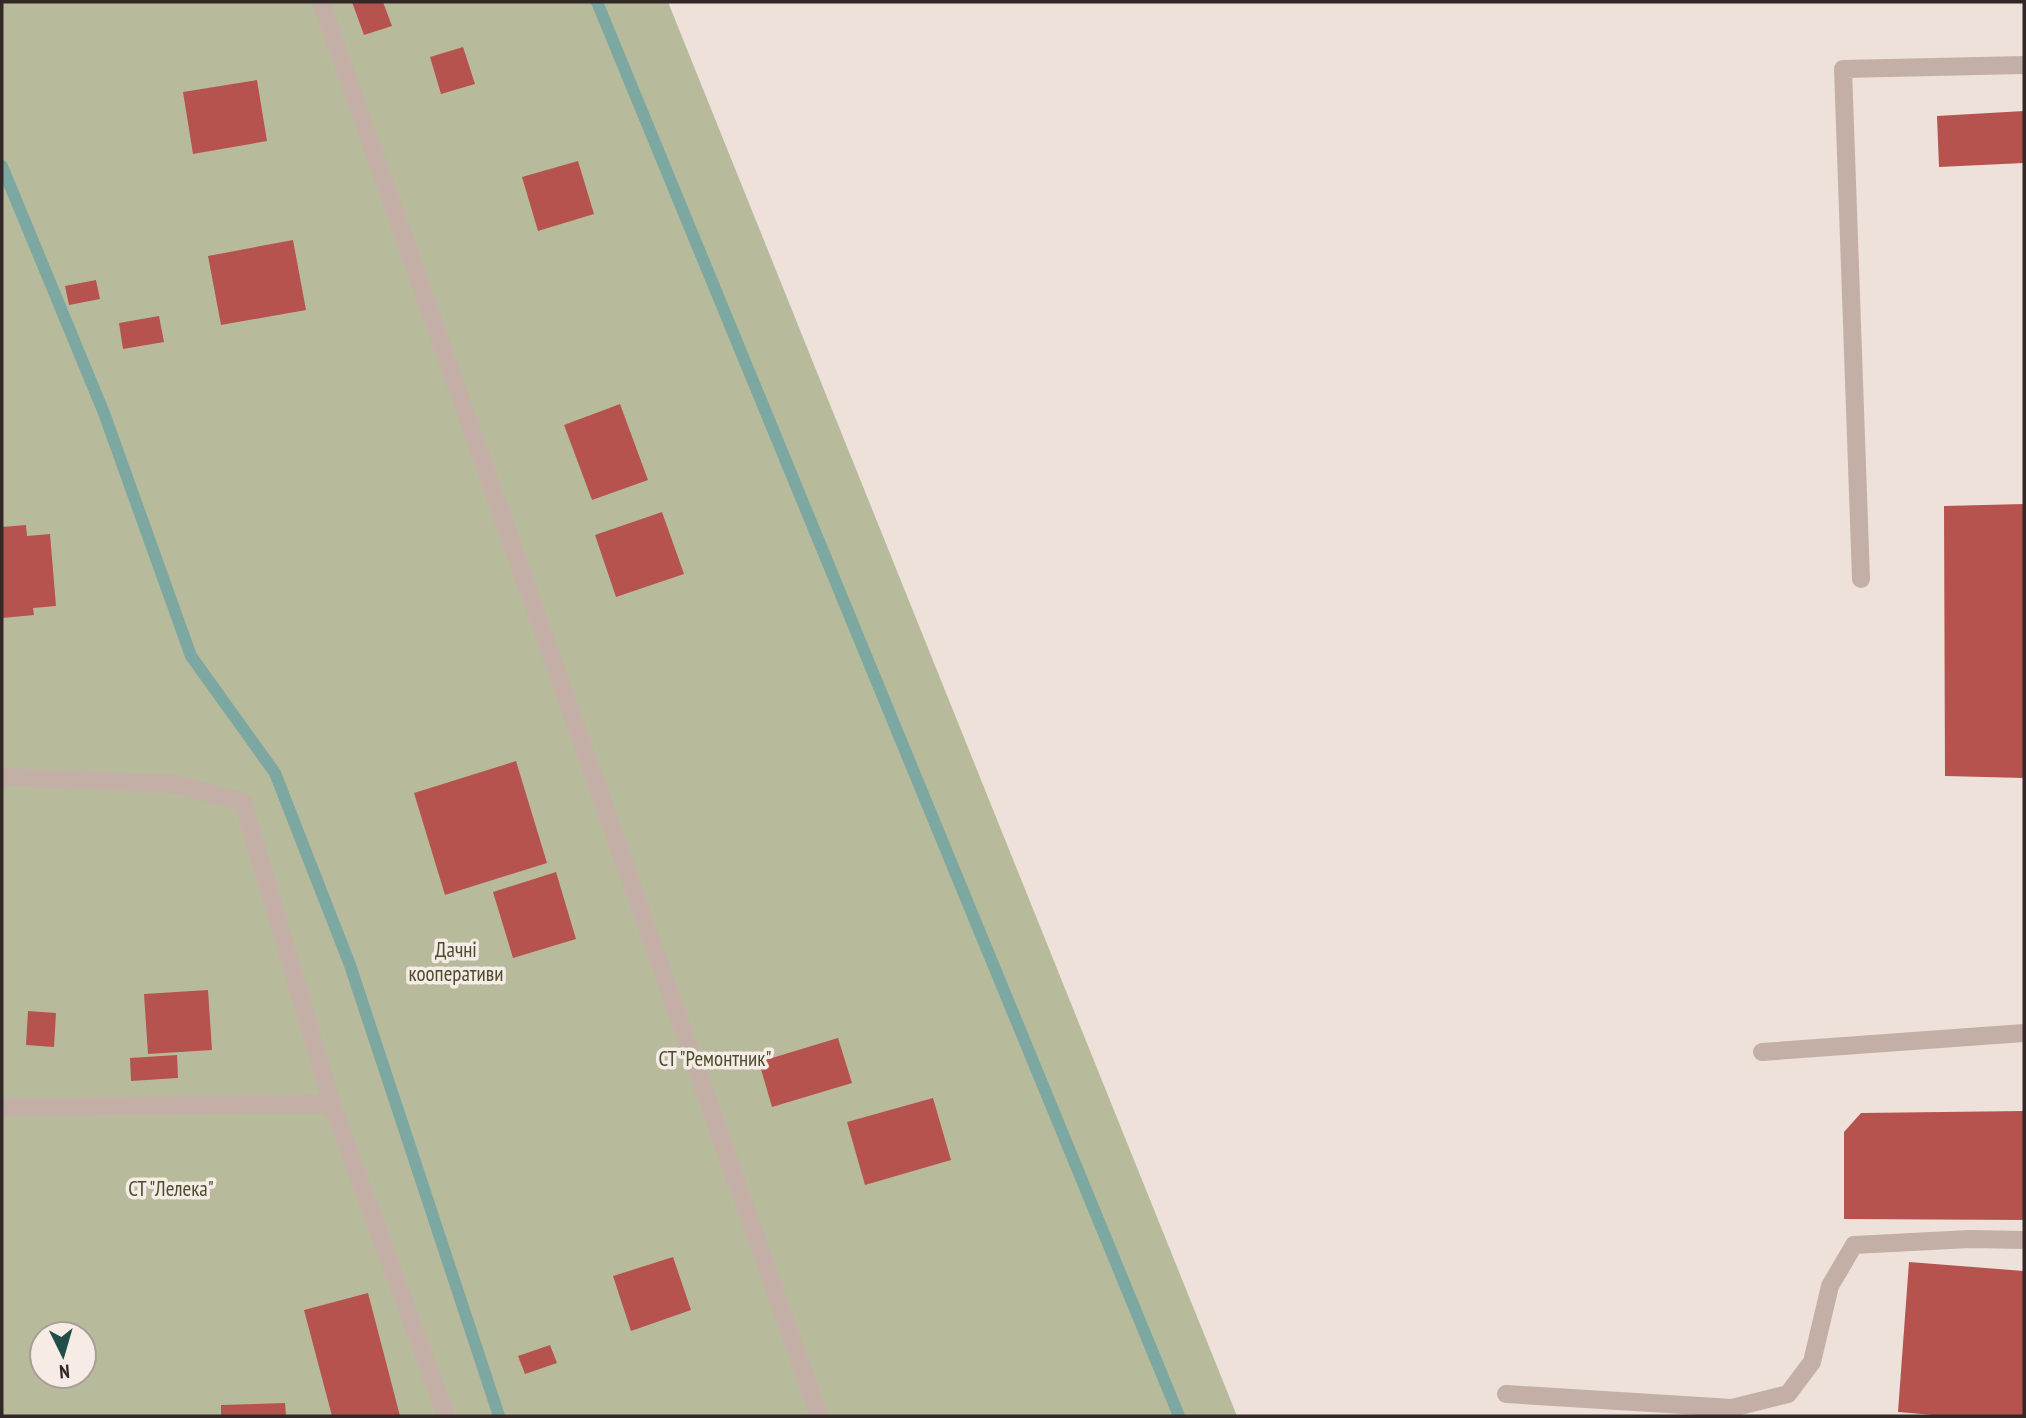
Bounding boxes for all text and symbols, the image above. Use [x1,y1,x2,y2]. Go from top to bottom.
park label: Дачні кооперативи [409,936,503,987]
park label: СТ "Ремонтник" [659,1045,771,1072]
park label: СТ "Лелека" [128,1175,214,1202]
north arrow [28,1320,98,1390]
text: N [58,1360,71,1384]

